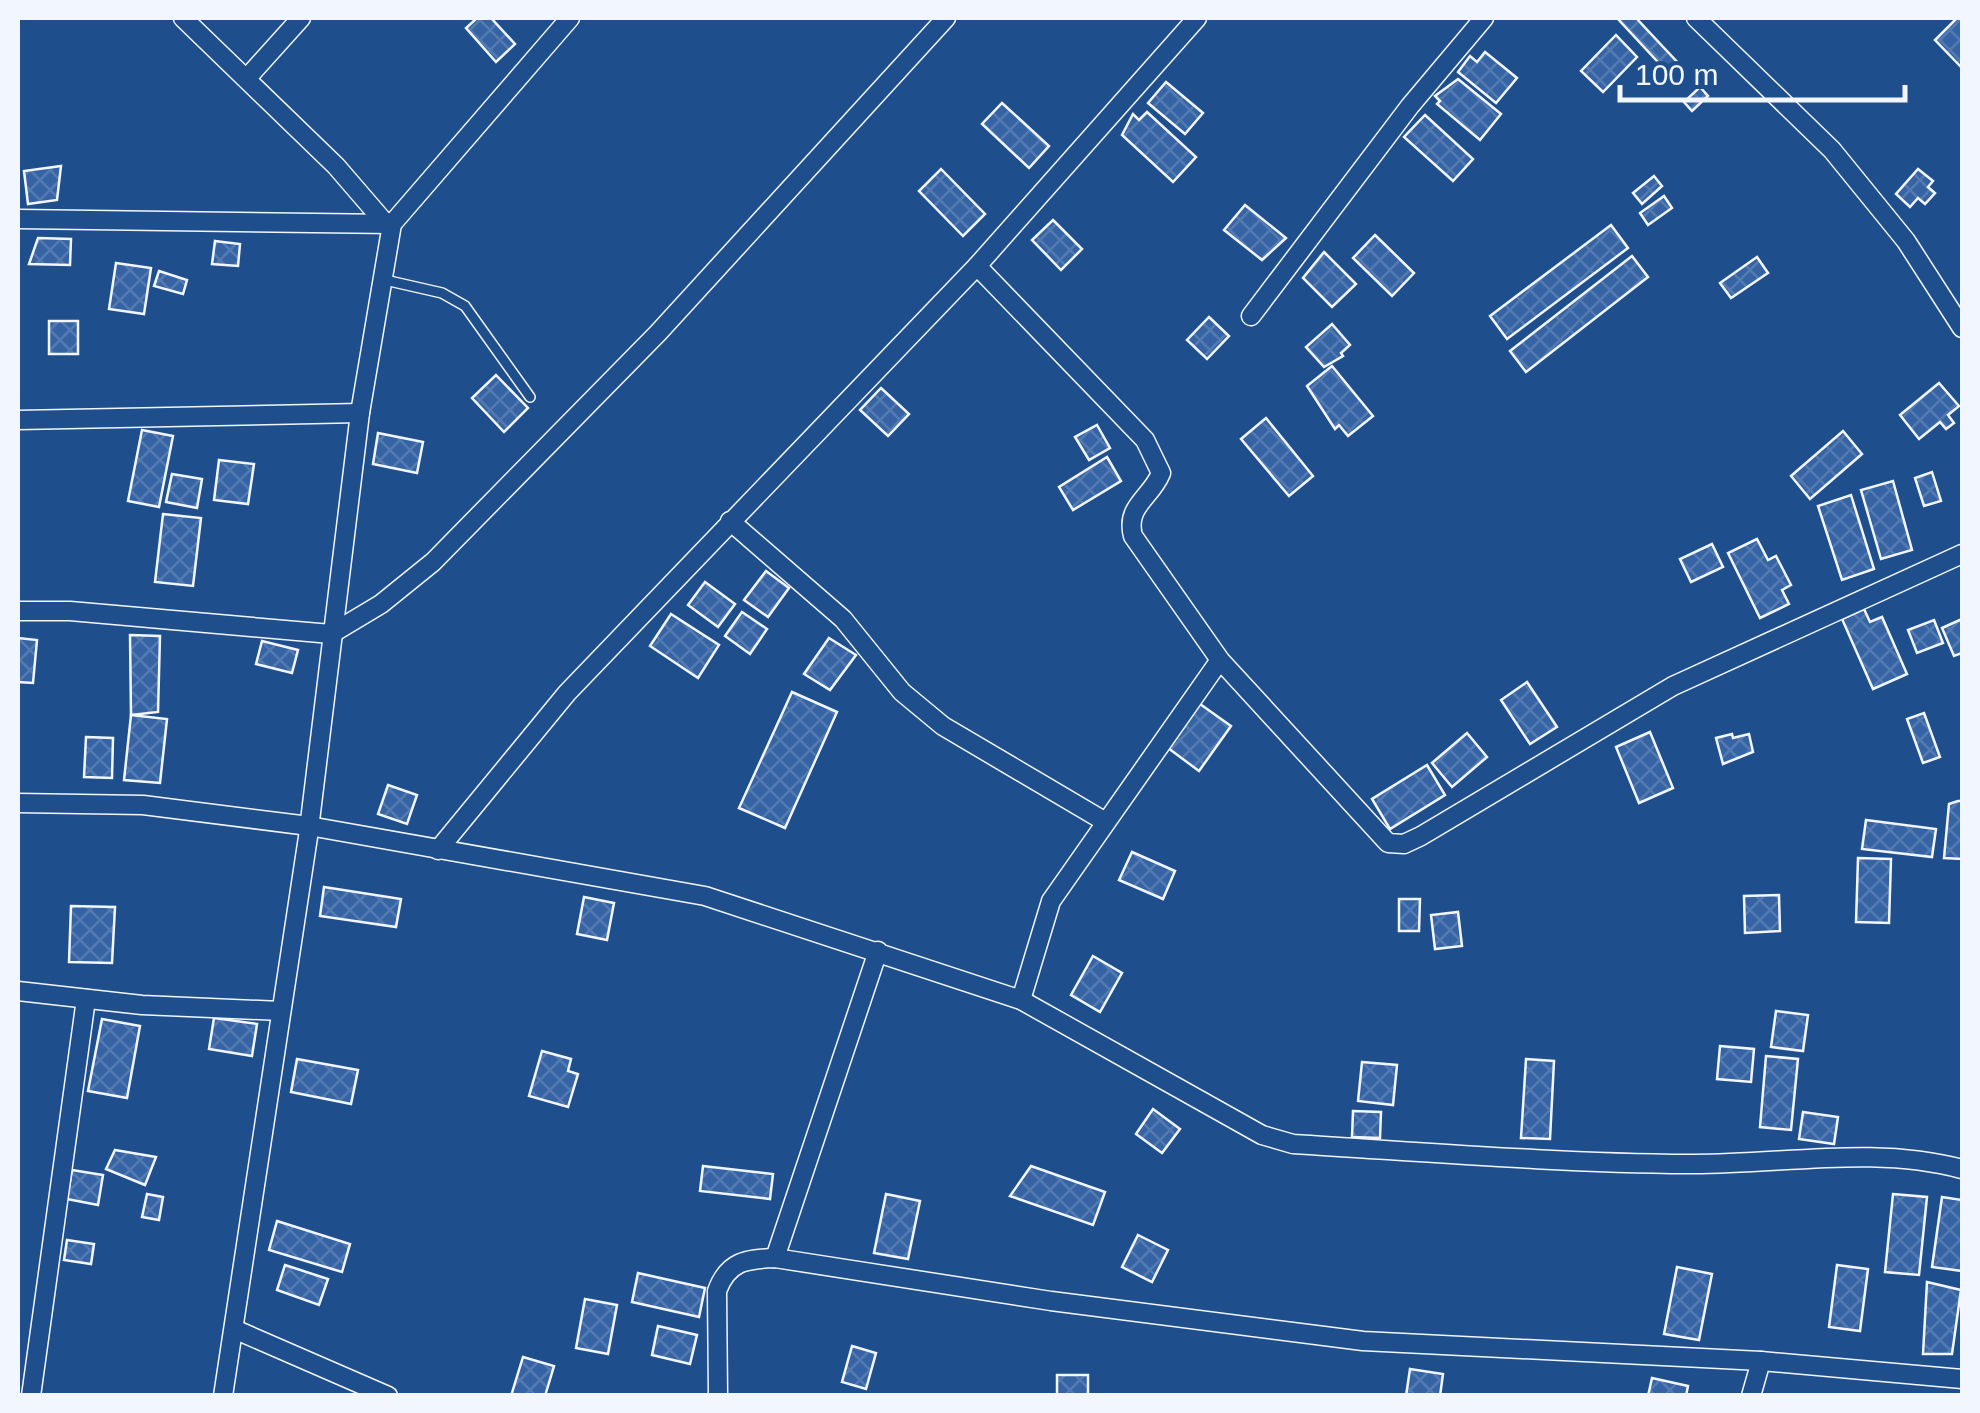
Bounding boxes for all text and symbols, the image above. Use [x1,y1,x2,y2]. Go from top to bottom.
scale bar [1620,40,1905,102]
text: 100 m [1635,58,1718,91]

